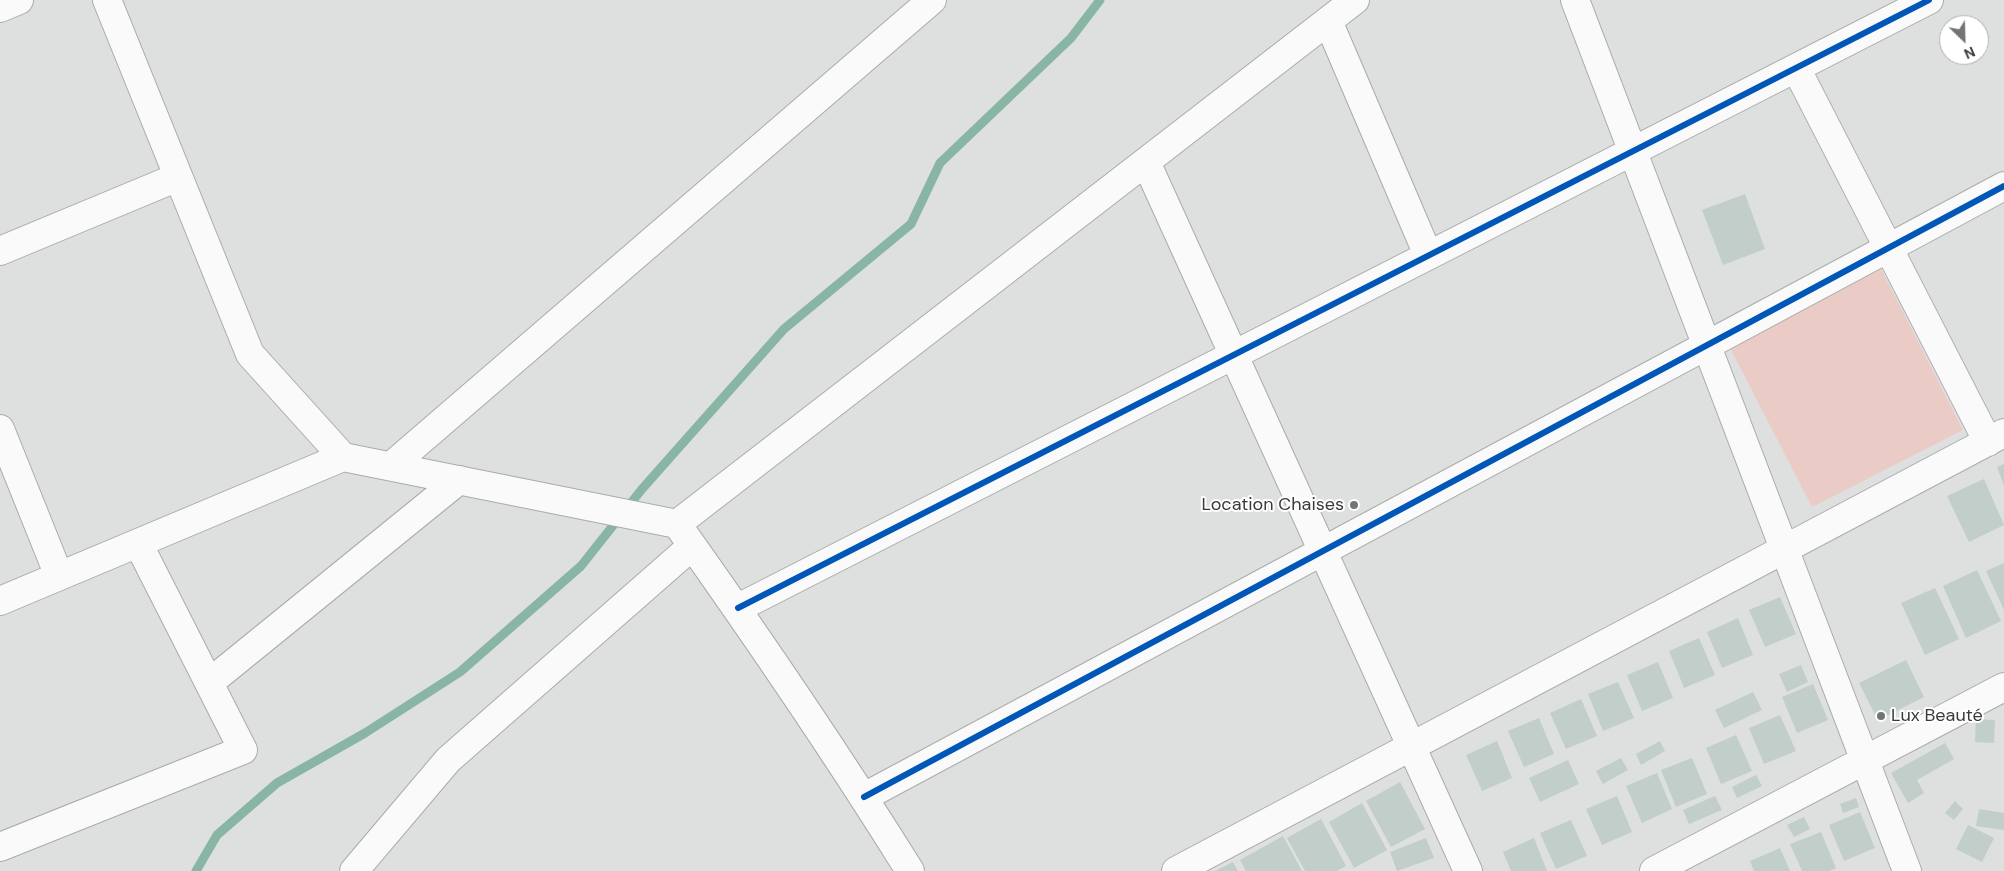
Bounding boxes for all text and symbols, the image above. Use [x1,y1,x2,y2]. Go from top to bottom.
north arrow [1939,15,1989,65]
text: N [1961,42,1978,63]
place label: Location Chaises [1202,494,1344,516]
marker: Location Chaises [1348,499,1360,511]
place label: Lux Beauté [1891,705,1983,727]
marker: Lux Beauté [1875,710,1887,722]

